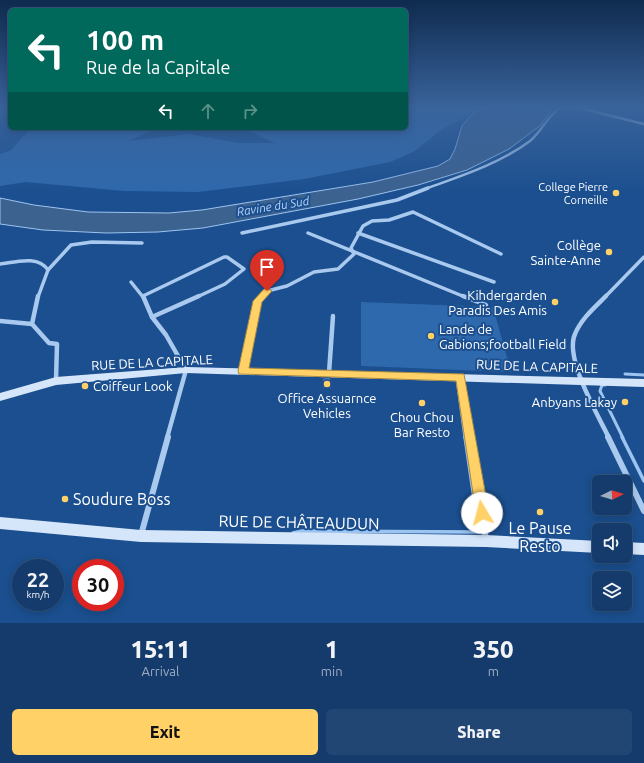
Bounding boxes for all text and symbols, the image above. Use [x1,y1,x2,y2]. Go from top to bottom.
icon: left [20,24,72,76]
text: 100 m [86,24,164,55]
text: Rue de la Capitale [86,57,230,77]
icon: left [155,100,177,122]
icon: ahead [197,100,219,122]
icon: right [239,100,261,122]
place label: College Pierre Corneille [538,181,608,206]
marker: College Pierre Corneille [611,188,621,198]
water label: Ravine du Sud [236,194,310,218]
place label: Collège Sainte-Anne [530,238,601,267]
marker: Collège Sainte-Anne [604,247,614,257]
pin [250,250,284,291]
icon: arrive [256,256,278,278]
place label: Kihdergarden Paradis Des Amis [448,288,547,317]
marker: Kihdergarden Paradis Des Amis [550,297,560,307]
place label: Lande de Gabions;football Field [439,322,566,351]
marker: Lande de Gabions;football Field [426,331,436,341]
street label: RUE DE LA CAPITALE [91,352,213,372]
street label: RUE DE LA CAPITALE [476,357,598,375]
place label: Coiffeur Look [93,379,173,393]
marker: Office Assuarnce Vehicles [322,379,332,389]
marker: Coiffeur Look [80,381,90,391]
place label: Office Assuarnce Vehicles [278,391,376,420]
place label: Anbyans Lakay [532,395,617,409]
marker: Anbyans Lakay [620,397,630,407]
marker: Chou Chou Bar Resto [417,398,427,408]
place label: Chou Chou Bar Resto [390,410,454,439]
north arrow [592,475,632,515]
map controls [592,475,632,611]
place label: Soudure Boss [73,490,170,508]
position arrow [461,492,503,534]
marker: Soudure Boss [60,494,70,504]
marker: Le Pause Resto [535,507,545,517]
street label: RUE DE CHÂTEAUDUN [218,511,380,532]
place label: Le Pause Resto [508,519,572,555]
button: sound [592,523,632,563]
speed limit sign: 30 [72,559,124,611]
text: 22 [27,568,49,591]
button: layers [592,571,632,611]
text: km/h [26,589,50,600]
text: 15:11 [130,636,190,663]
text: 1 [325,636,338,663]
text: 350 [473,636,514,663]
text: Arrival [141,664,179,678]
text: min [321,664,343,678]
text: m [488,664,499,678]
button: Exit [12,709,318,755]
button: Share [326,709,632,755]

